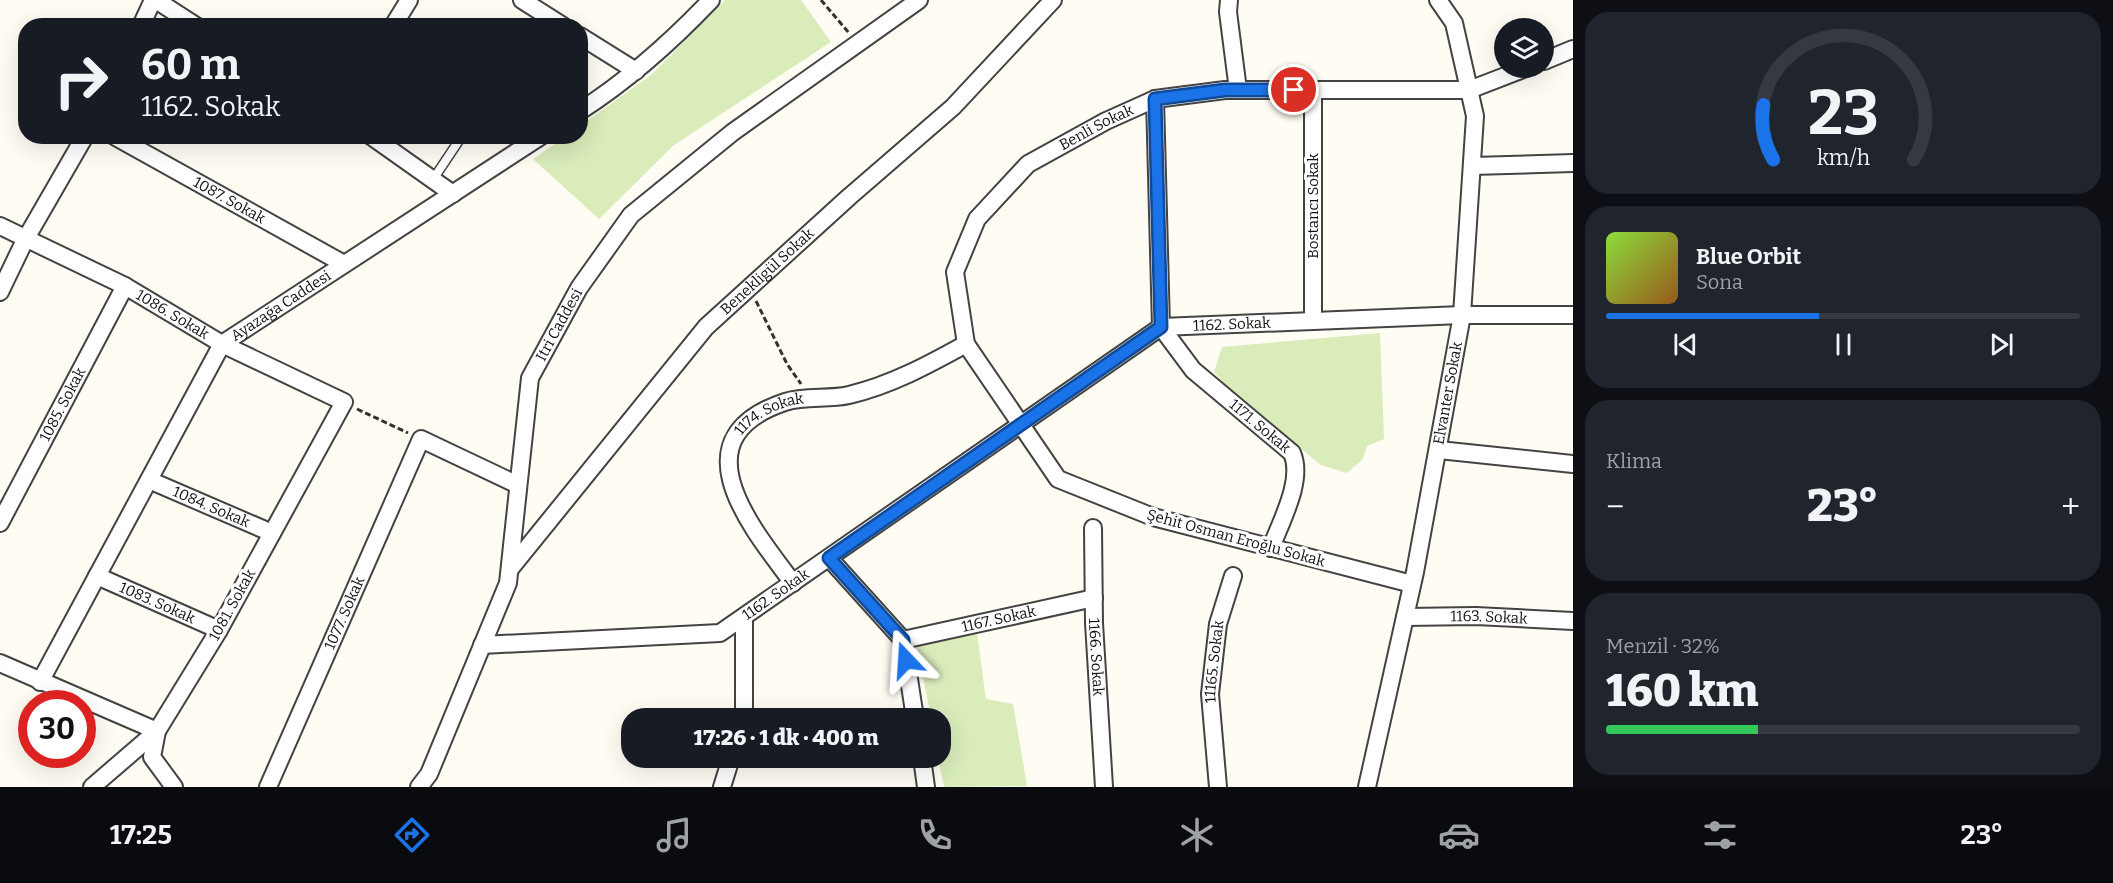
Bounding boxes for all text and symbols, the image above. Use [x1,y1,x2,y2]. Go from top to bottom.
map controls [1494,18,1554,78]
button: layers [1494,18,1554,78]
text: 60 m [141,40,240,90]
icon: right [42,42,120,120]
pin [1268,64,1319,115]
icon: arrive [1277,73,1310,106]
text: 23 [1807,76,1879,151]
text: 1162. Sokak [141,91,280,123]
street label: Benli Sokak [1056,101,1137,154]
text: km/h [1816,145,1870,171]
street label: Bostancı Sokak [1304,153,1322,259]
street label: 1087. Sokak [190,173,269,228]
street label: Benekligül Sokak [717,224,818,318]
text: Blue Orbit [1696,243,1801,270]
street label: Ayazağa Caddesi [227,266,335,345]
text: Sona [1696,270,1743,294]
street label: Itri Caddesi [532,285,586,364]
street label: 1086. Sokak [133,286,213,343]
street label: 1162. Sokak [1193,314,1271,335]
icon: previous [1669,328,1702,361]
icon: pause [1827,328,1860,361]
icon: next [1985,328,2018,361]
street label: Elvanter Sokak [1429,340,1466,446]
street label: 1085. Sokak [36,364,90,444]
street label: 1174. Sokak [730,389,805,439]
street label: 1171. Sokak [1226,395,1295,457]
text: Klima [1606,449,1662,473]
text: 23° [1807,479,1878,533]
street label: 1084. Sokak [170,482,253,532]
text: − [1606,487,1624,527]
text: + [2061,487,2080,527]
street label: Şehit Osman Eroğlu Sokak [1145,506,1327,571]
street label: 1162. Sokak [739,565,813,624]
street label: 1081. Sokak [205,566,259,644]
street label: 1077. Sokak [321,573,369,652]
street label: 1083. Sokak [117,578,198,627]
street label: 1167. Sokak [960,602,1038,636]
street label: 1163. Sokak [1450,607,1528,628]
street label: 1166. Sokak [1085,618,1107,697]
street label: 11165. Sokak [1201,619,1227,704]
position arrow [874,628,938,692]
text: Menzil · 32% [1606,634,1720,658]
text: 160 km [1606,664,1758,718]
speed limit sign: 30 [18,690,96,768]
text: 17:26 · 1 dk · 400 m [694,724,878,751]
icon: directions [391,814,433,856]
icon: music [653,814,695,856]
icon: phone [914,814,956,856]
icon: climate [1176,814,1218,856]
icon: car [1438,814,1480,856]
icon: filters [1699,814,1741,856]
text: 17:25 [110,819,172,851]
text: 23° [1961,819,2003,851]

